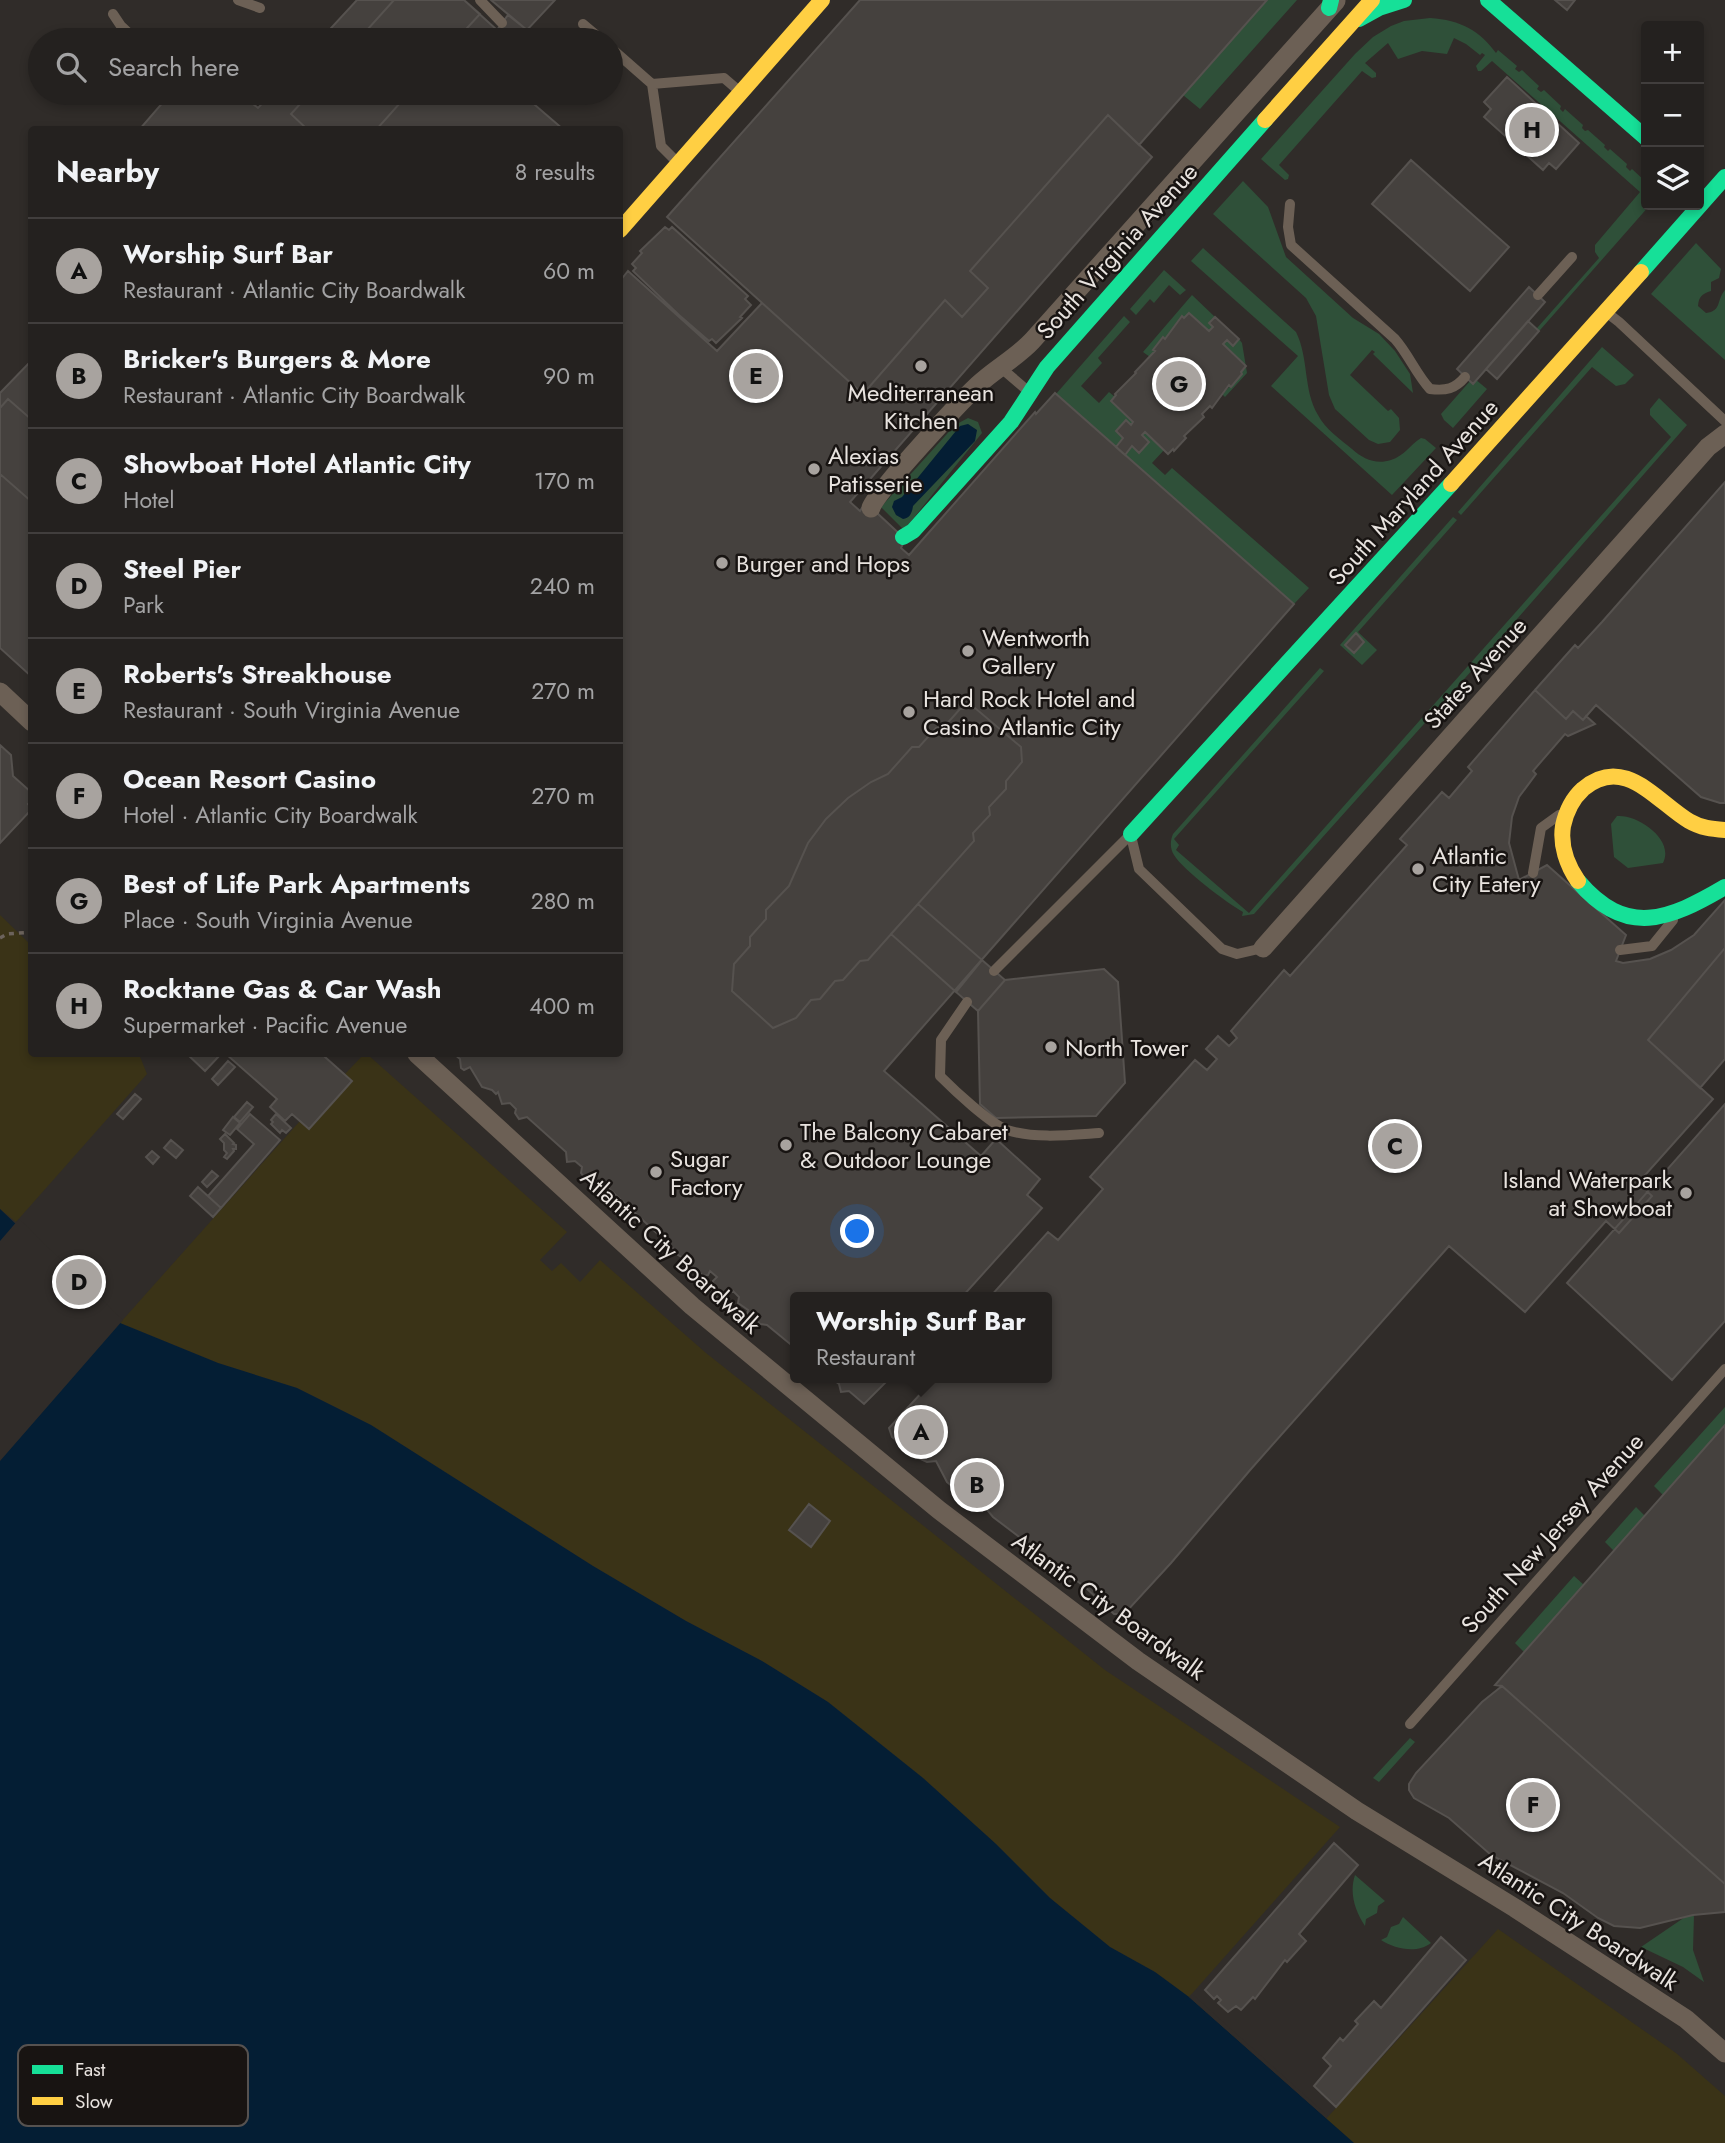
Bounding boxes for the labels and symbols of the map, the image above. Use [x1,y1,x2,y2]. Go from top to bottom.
pin: H [1509,104,1555,156]
street label: South Virginia Avenue [1028,155,1206,347]
pin: E [733,350,779,402]
marker: Mediterranean Kitchen [913,358,929,374]
pin: G [1156,358,1202,410]
place label: Mediterranean Kitchen [848,375,994,438]
street label: South Maryland Avenue [1320,391,1506,593]
place label: Alexias Patisserie [828,438,923,501]
marker: Alexias Patisserie [806,461,822,477]
place label: Burger and Hops [736,546,910,581]
marker: Burger and Hops [714,555,730,571]
street label: States Avenue [1415,609,1535,737]
place label: Wentworth Gallery [982,620,1090,683]
marker: Wentworth Gallery [960,643,976,659]
place label: Hard Rock Hotel and Casino Atlantic City [923,681,1136,744]
marker: Hard Rock Hotel and Casino Atlantic City [901,704,917,720]
place label: Atlantic City Eatery [1432,838,1541,901]
marker: Atlantic City Eatery [1410,861,1426,877]
place label: North Tower [1065,1030,1189,1065]
marker: North Tower [1043,1039,1059,1055]
place label: The Balcony Cabaret & Outdoor Lounge [800,1114,1008,1177]
pin: C [1372,1120,1418,1172]
marker: The Balcony Cabaret & Outdoor Lounge [778,1137,794,1153]
place label: Sugar Factory [670,1141,743,1204]
street label: Atlantic City Boardwalk [573,1160,769,1342]
place label: Island Waterpark at Showboat [1503,1162,1672,1225]
marker: Sugar Factory [648,1164,664,1180]
marker: Island Waterpark at Showboat [1678,1185,1694,1201]
your location [840,1214,874,1248]
pin: D [56,1256,102,1308]
pin: A [898,1406,944,1458]
street label: South New Jersey Avenue [1452,1425,1652,1641]
pin: B [954,1459,1000,1511]
street label: Atlantic City Boardwalk [1005,1524,1213,1689]
pin: F [1510,1779,1556,1831]
street label: Atlantic City Boardwalk [1472,1843,1686,1999]
legend [18,2045,248,2126]
text: Fast [75,2056,106,2083]
text: Slow [75,2088,113,2115]

